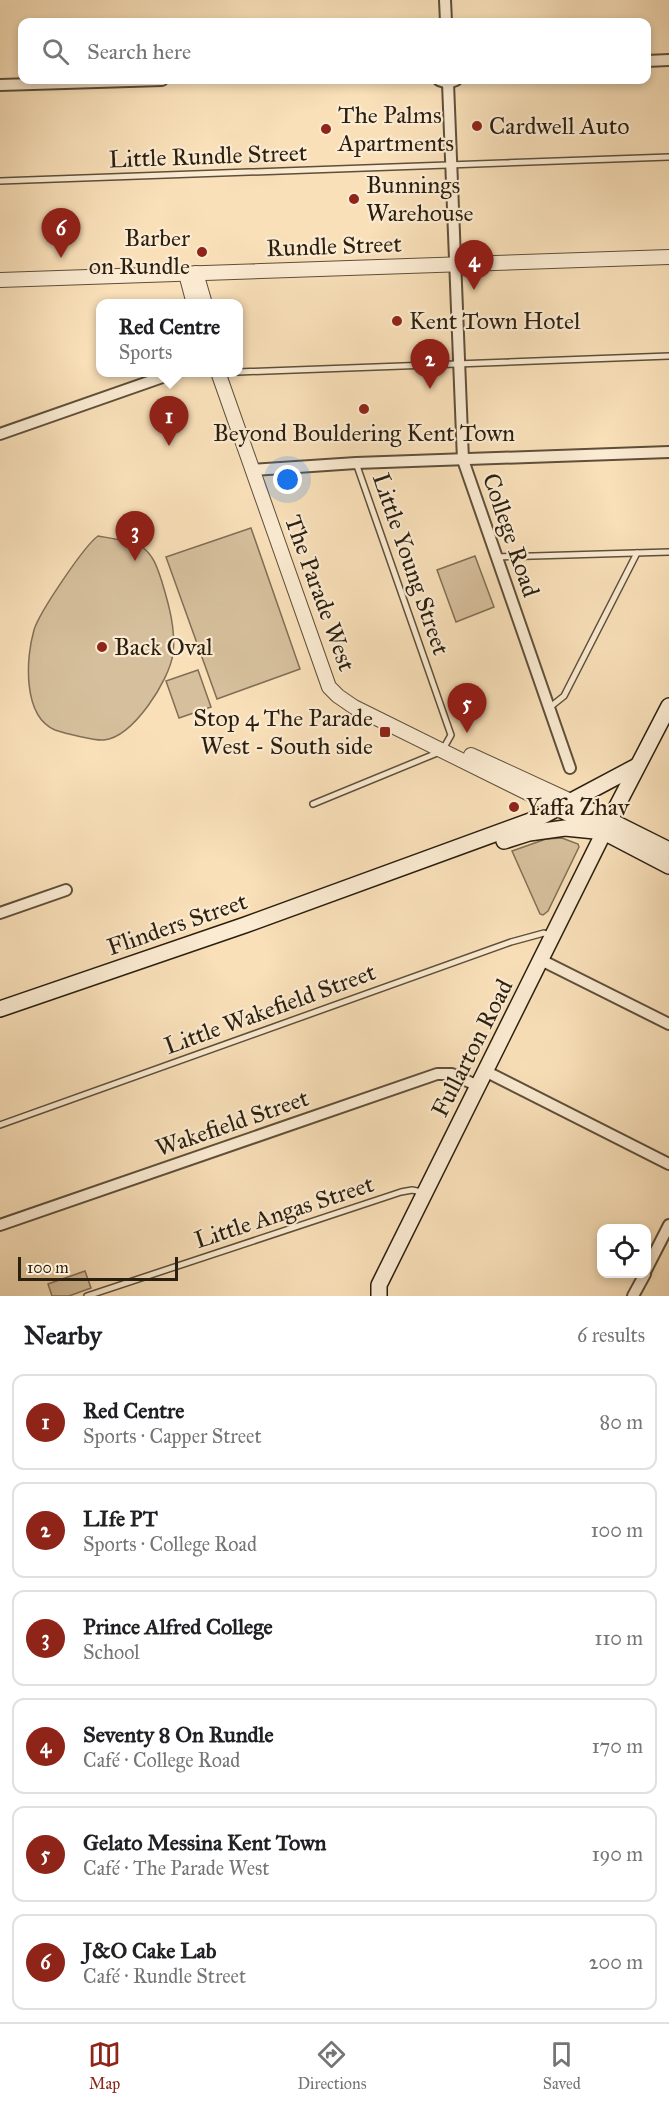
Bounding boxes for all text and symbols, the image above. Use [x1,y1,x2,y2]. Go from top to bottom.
search box [18,18,651,84]
icon: search [39,35,72,68]
text: Search here [87,38,191,65]
place label: The Palms Apartments [337,100,454,158]
place label: Cardwell Auto [489,111,629,141]
marker: Cardwell Auto [470,119,484,133]
marker: The Palms Apartments [319,122,333,136]
street label: Little Rundle Street [108,138,308,174]
place label: Bunnings Warehouse [366,170,474,228]
marker: Bunnings Warehouse [347,192,361,206]
pin: 6 [42,208,80,258]
place label: Barber on Rundle [89,223,190,281]
street label: Rundle Street [266,229,403,263]
pin: 4 [454,240,494,290]
marker: Barber on Rundle [195,245,209,259]
popup [96,299,243,377]
place label: Kent Town Hotel [409,306,581,336]
text: Red Centre [119,313,220,340]
marker: Kent Town Hotel [390,314,404,328]
text: Sports [119,340,172,364]
pin: 2 [410,340,450,389]
pin: 1 [150,396,188,446]
marker: Beyond Bouldering Kent Town [357,402,371,416]
place label: Beyond Bouldering Kent Town [213,418,515,448]
your location [273,465,302,494]
street label: Little Young Street [366,469,456,659]
street label: College Road [476,469,546,601]
street label: The Parade West [278,511,362,676]
pin: 3 [116,512,154,561]
place label: Back Oval [114,632,213,662]
marker: Back Oval [95,640,109,654]
pin: 5 [448,684,486,733]
place label: Stop 4 The Parade West - South side [193,703,373,761]
marker: Stop 4 The Parade West - South side [378,725,392,739]
place label: Yaffa Zhav [526,792,631,822]
marker: Yaffa Zhav [507,800,521,814]
street label: Flinders Street [103,886,252,962]
street label: Little Wakefield Street [160,957,380,1061]
street label: Fullarton Road [424,974,520,1122]
street label: Wakefield Street [152,1083,313,1163]
street label: Little Angas Street [191,1169,378,1255]
map controls [597,1224,651,1278]
button: locate [597,1224,651,1278]
scale bar [18,1254,178,1282]
text: 100 m [27,1258,69,1277]
text: Nearby [24,1319,102,1351]
text: 6 results [577,1323,645,1347]
text: Red Centre [83,1397,184,1424]
text: 1 [42,1410,49,1434]
text: 80 m [600,1410,643,1434]
text: Sports · Capper Street [83,1424,261,1448]
text: LIfe PT [83,1505,158,1532]
text: 2 [41,1518,50,1542]
text: 100 m [591,1518,643,1542]
text: Sports · College Road [83,1532,257,1556]
text: Prince Alfred College [83,1613,273,1640]
text: 3 [42,1626,50,1650]
text: 110 m [595,1626,643,1650]
text: School [83,1640,140,1664]
text: Seventy 8 On Rundle [83,1721,274,1748]
text: 4 [40,1734,51,1758]
text: 170 m [592,1734,643,1758]
text: Café · College Road [83,1748,240,1772]
text: Gelato Messina Kent Town [83,1829,327,1856]
text: 5 [41,1842,50,1866]
text: 190 m [592,1842,643,1866]
text: Café · The Parade West [83,1856,269,1880]
text: J&O Cake Lab [83,1937,216,1964]
text: 6 [40,1950,51,1974]
text: 200 m [589,1950,643,1974]
text: Café · Rundle Street [83,1964,246,1988]
tab: Map [88,2038,121,2093]
tab: Directions [297,2038,366,2093]
tab: Saved [543,2038,581,2093]

